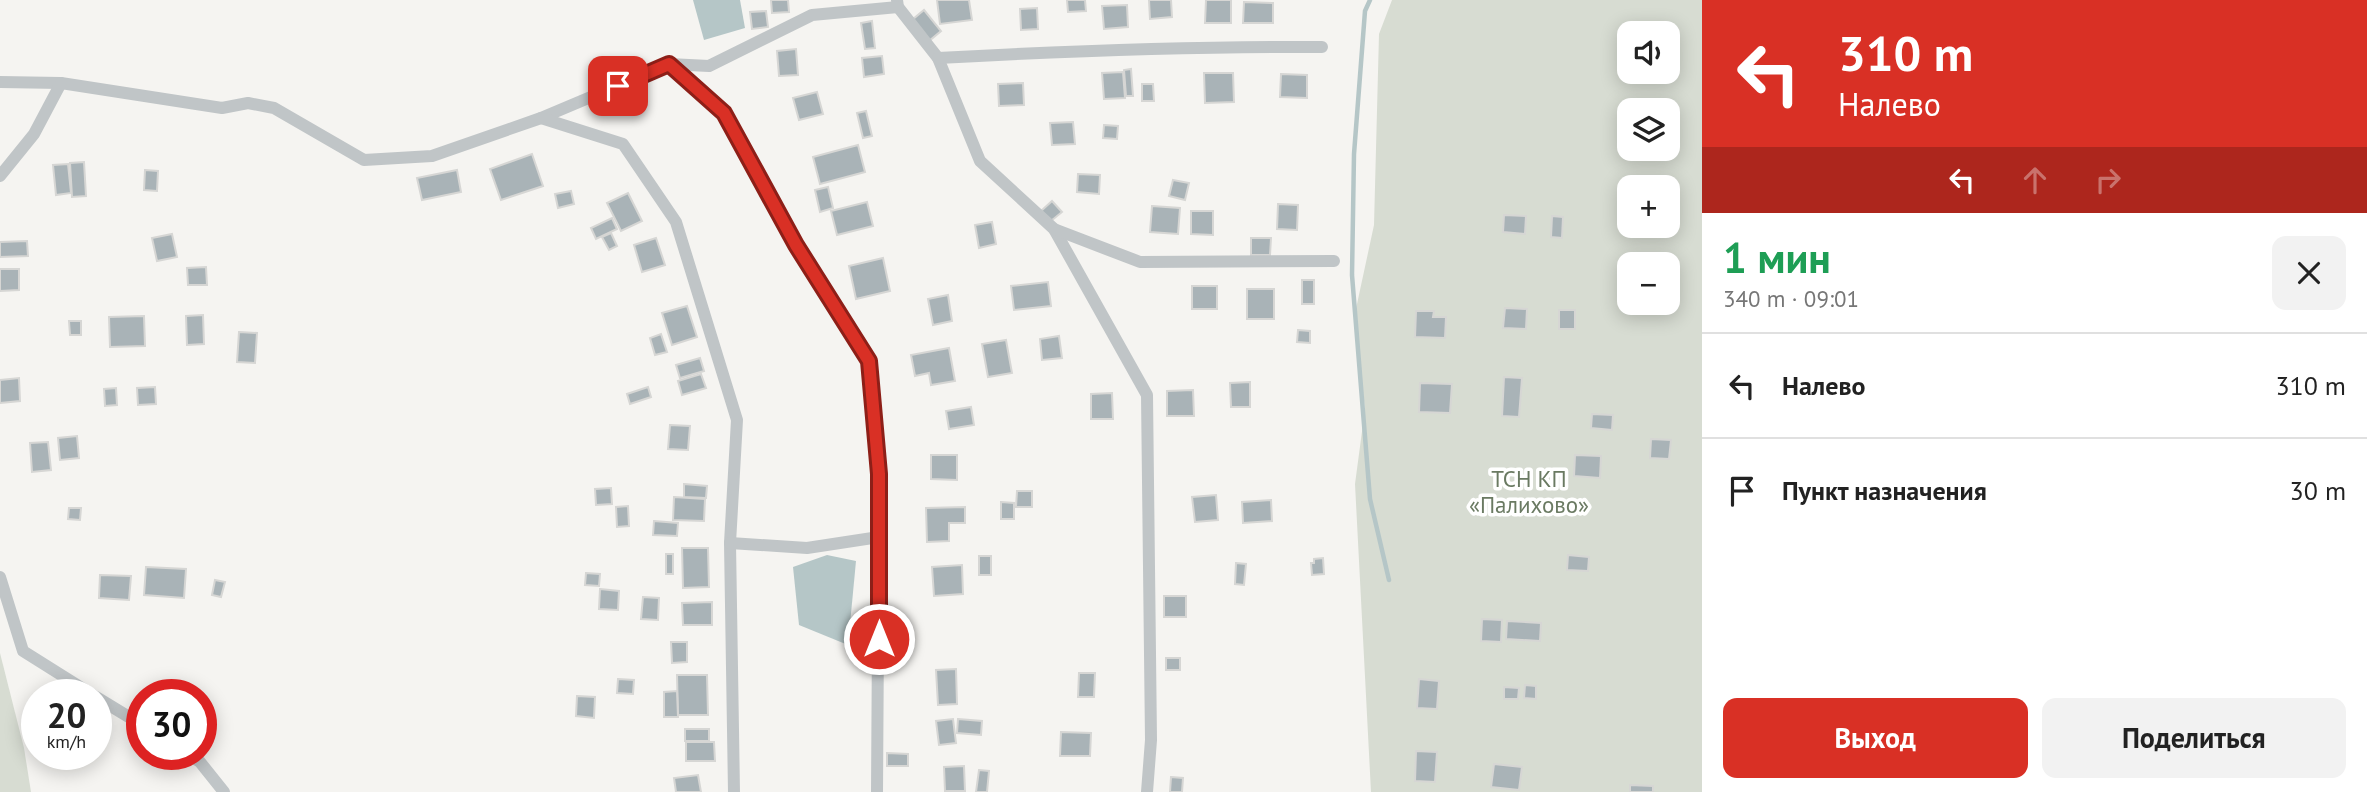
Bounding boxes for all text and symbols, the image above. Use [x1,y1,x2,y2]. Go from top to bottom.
map controls [1617,21,1680,315]
button: sound [1617,21,1680,84]
text: 310 m [1838,21,1973,85]
icon: left [1723,28,1814,119]
pin [588,56,648,116]
icon: arrive [599,67,637,105]
text: Налево [1838,83,1941,125]
button: layers [1617,98,1680,161]
icon: left [1943,161,1981,199]
icon: ahead [2016,161,2054,199]
icon: right [2089,161,2127,199]
button: + [1617,175,1680,238]
text: 1 мин [1723,230,1831,285]
button: close [2272,236,2346,310]
button: − [1617,252,1680,315]
text: 340 m · 09:01 [1723,284,1859,313]
icon: left [1723,367,1761,405]
text: Налево [1782,369,1866,402]
text: 310 m [2275,369,2346,402]
park label: ТСН КП «Палихово» [1469,464,1589,519]
icon: arrive [1723,472,1761,510]
text: Пункт назначения [1782,474,1987,507]
text: 30 m [2290,474,2346,507]
position arrow [842,602,916,676]
speed limit sign: 30 [126,679,217,770]
text: 20 [47,692,86,738]
button: Выход [1723,698,2028,778]
button: Поделиться [2042,698,2346,778]
text: km/h [47,730,86,753]

